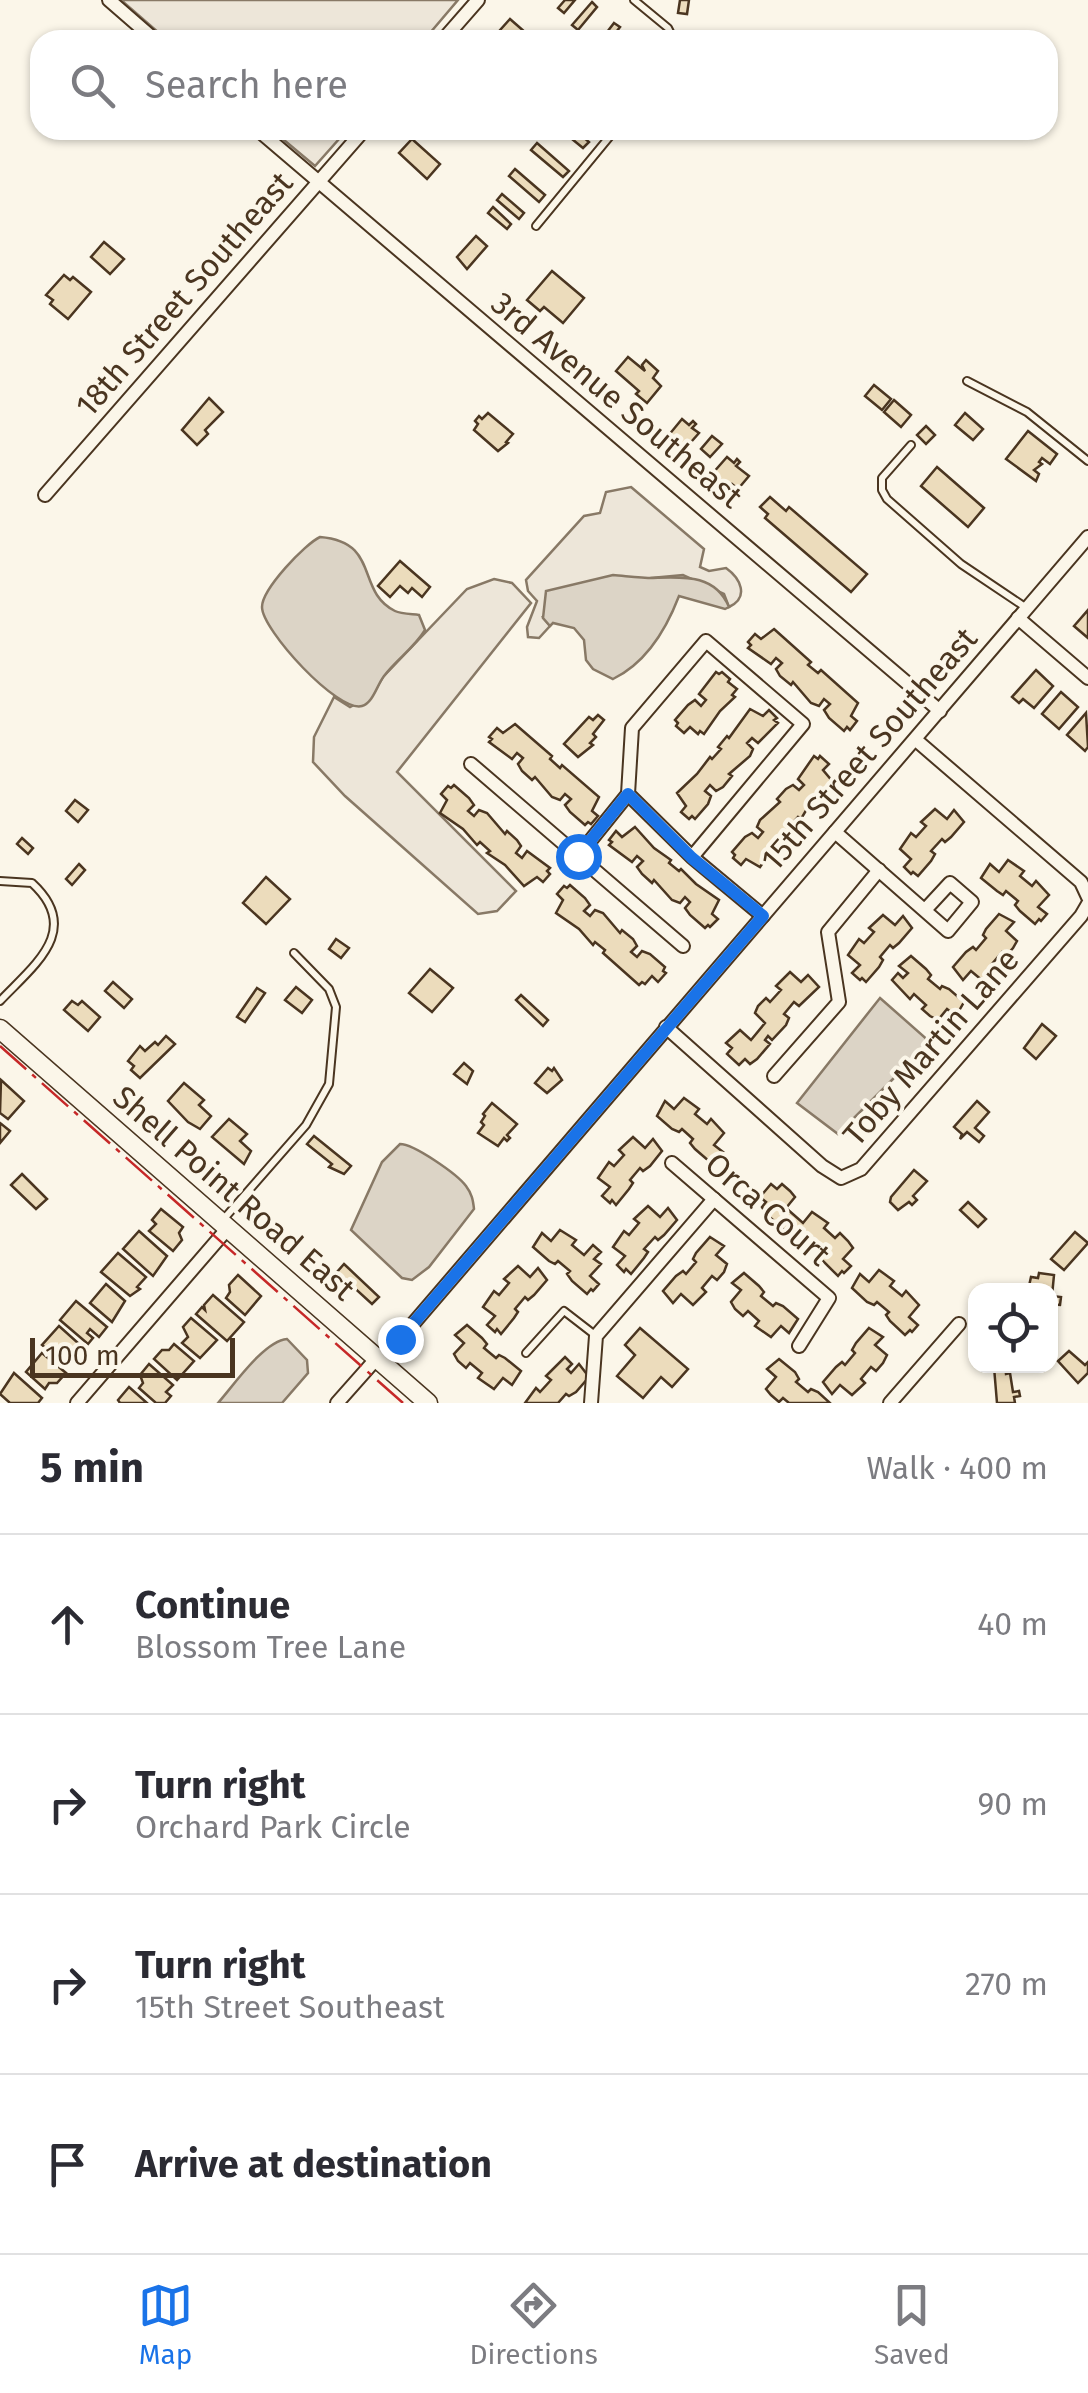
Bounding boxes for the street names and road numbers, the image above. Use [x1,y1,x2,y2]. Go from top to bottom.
street label: 18th Street Southeast [68,164,301,424]
street label: 3rd Avenue Southeast [484,284,750,516]
street label: 15th Street Southeast [753,619,985,878]
street label: Toby Martin Lane [835,941,1027,1153]
street label: Shell Point Road East [105,1078,363,1309]
street label: Orca Court [698,1145,838,1274]

